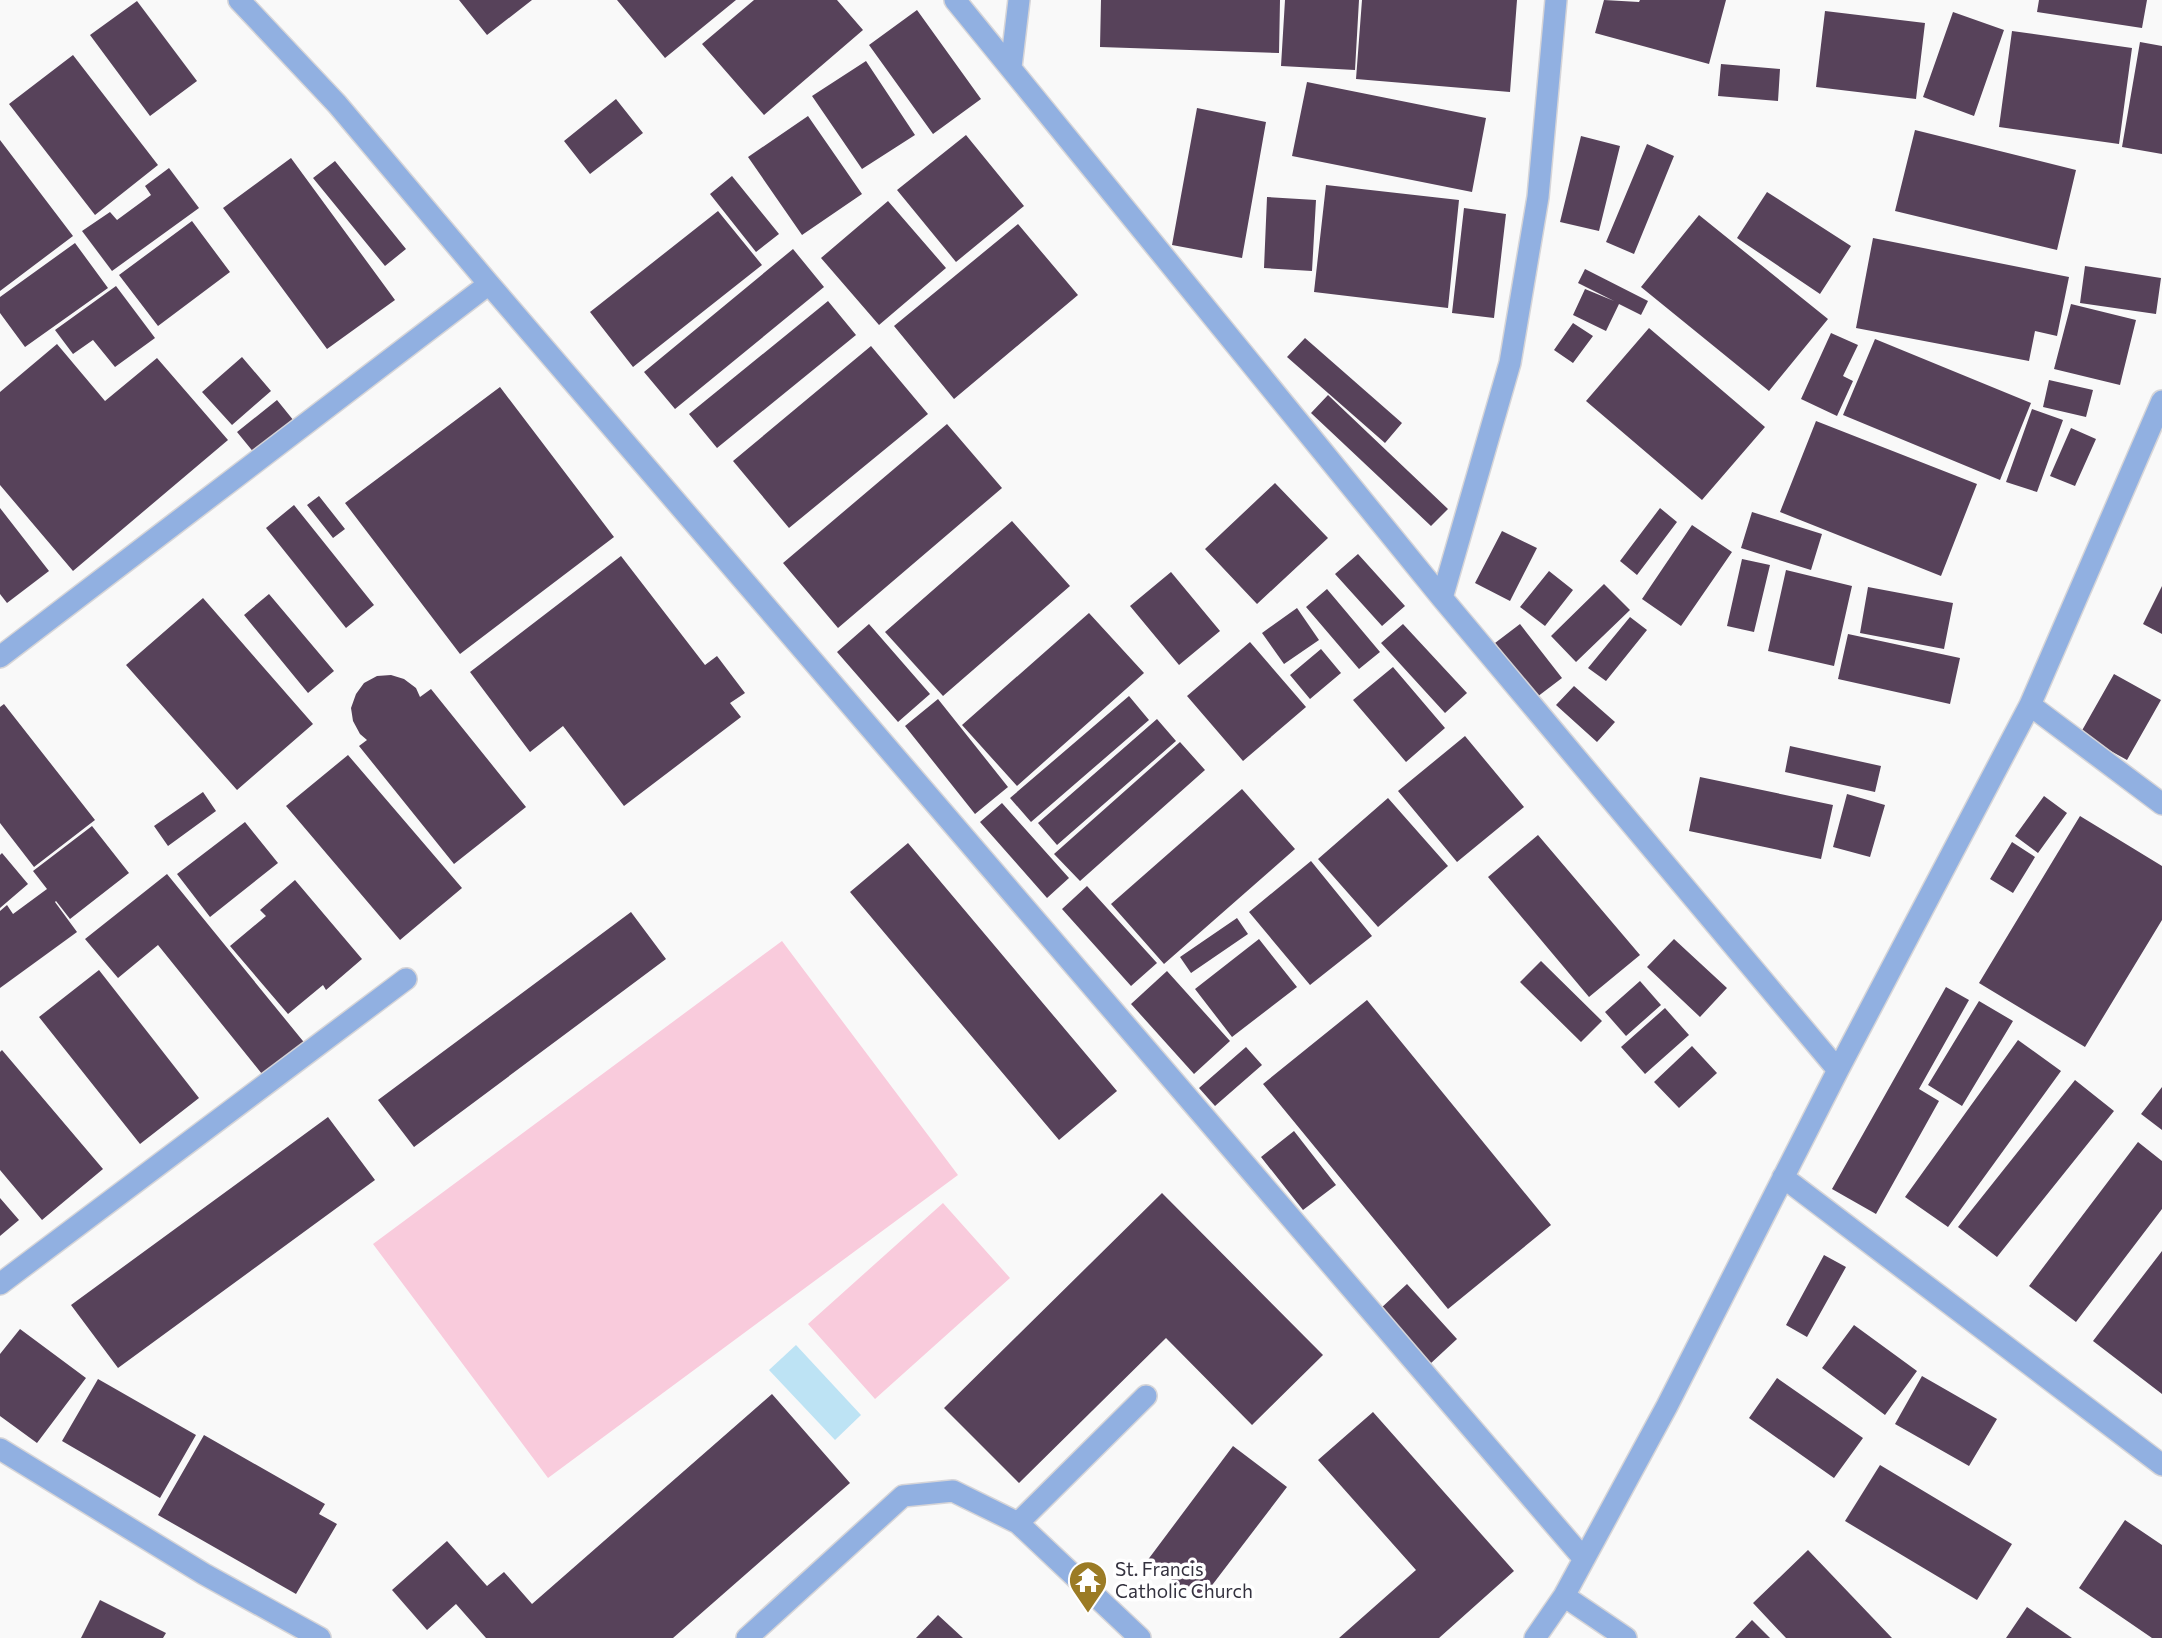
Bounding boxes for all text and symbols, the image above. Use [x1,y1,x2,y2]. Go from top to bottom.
place label: St. Francis Catholic Church [1115,1557,1253,1602]
temple icon: St. Francis Catholic Church [1067,1559,1109,1614]

